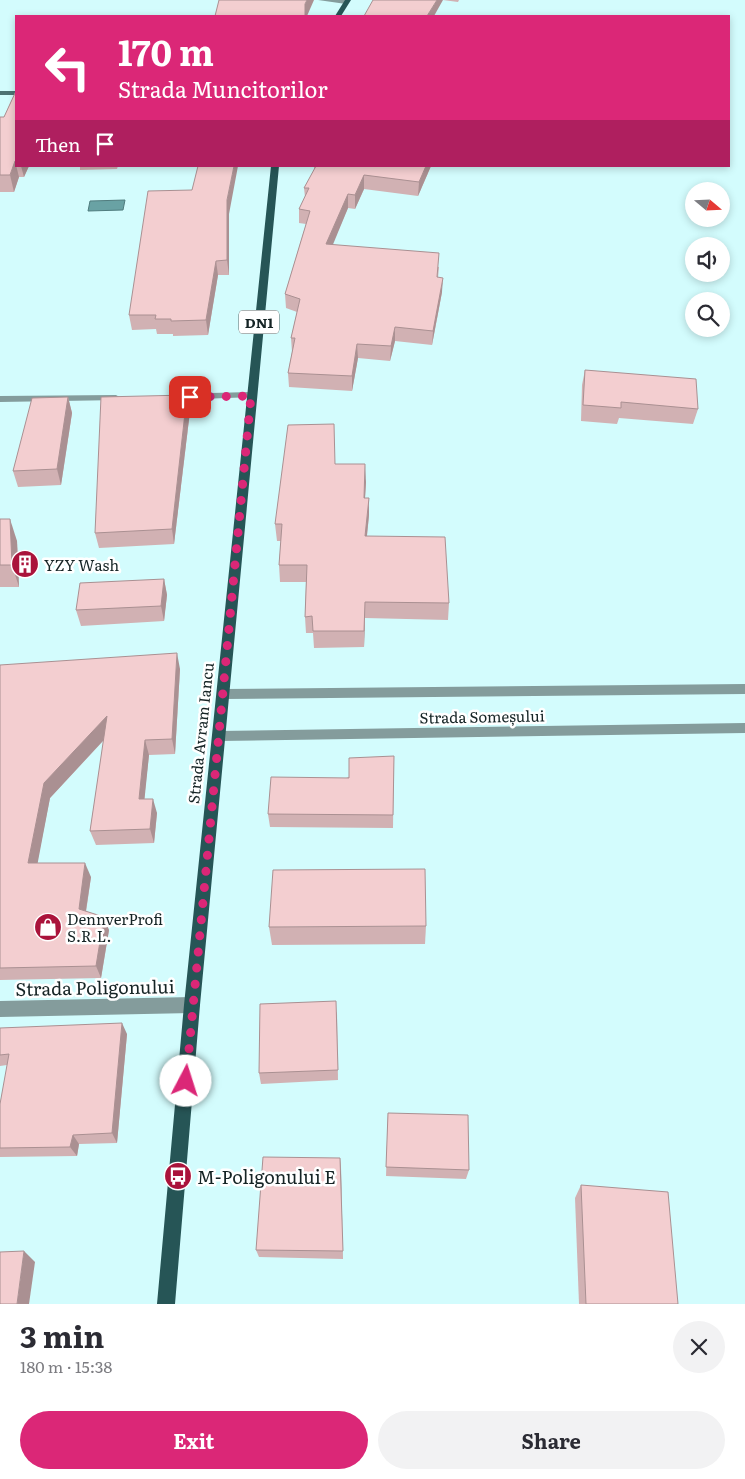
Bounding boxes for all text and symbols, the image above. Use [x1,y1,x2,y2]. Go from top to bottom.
text: 170 m [118,25,214,77]
icon: left [35,35,100,100]
text: Strada Muncitorilor [118,72,328,105]
text: Then [35,130,81,158]
icon: arrive [91,130,119,158]
north arrow [685,182,730,228]
map controls [685,182,730,337]
button: sound [685,237,730,282]
button: search [685,292,730,337]
road number: DN1 [239,311,279,334]
pin [169,376,211,418]
icon: arrive [176,383,204,411]
building icon: YZY Wash [10,549,40,579]
place label: YZY Wash [44,553,119,576]
street label: Strada Avram Iancu [181,661,219,805]
street label: Strada Someșului [419,703,545,729]
place label: DennverProfi S.R.L. [67,907,163,947]
shop icon: DennverProfi S.R.L. [33,912,63,942]
street label: Strada Poligonului [15,972,175,1002]
position arrow [159,1054,211,1106]
bus stop icon: M-Poligonului E [163,1161,193,1191]
place label: M-Poligonului E [197,1163,336,1190]
text: 3 min [20,1313,104,1357]
button: close [673,1321,725,1373]
text: 180 m · 15:38 [20,1354,112,1378]
button: Exit [20,1411,368,1469]
button: Share [378,1411,725,1469]

